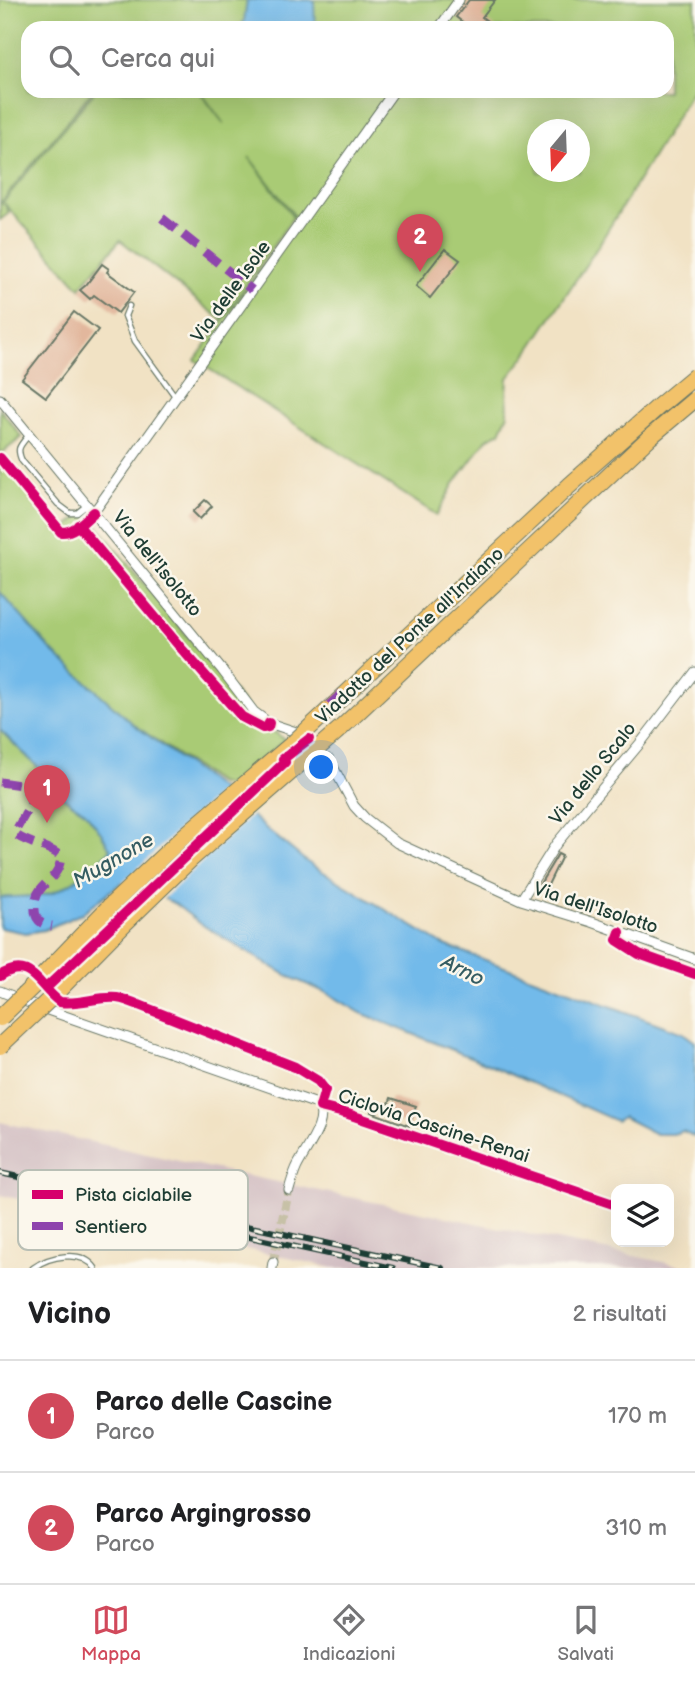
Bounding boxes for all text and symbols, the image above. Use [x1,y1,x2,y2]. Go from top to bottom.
search box [21,21,674,98]
icon: search [45,41,83,79]
text: Cerca qui [101,44,215,75]
north arrow [527,119,590,182]
pin: 2 [397,214,443,272]
street label: Via delle Isole [187,236,276,347]
street label: Via dell'Isolotto [107,506,207,622]
street label: Viadotto del Ponte all'Indiano [311,543,509,729]
street label: Via dello Scalo [545,718,642,830]
your location [304,750,338,784]
pin: 1 [24,765,70,823]
water label: Mugnone [68,827,158,894]
street label: Via dell'Isolotto [530,877,661,939]
water label: Arno [436,949,488,992]
street label: Ciclovia Cascine-Renai [335,1085,532,1168]
legend [18,1170,248,1250]
text: Pista ciclabile [75,1184,192,1207]
map controls [611,1184,674,1247]
button: layers [611,1184,674,1247]
text: Sentiero [75,1216,147,1239]
text: Vicino [28,1296,111,1332]
text: 2 risultati [572,1300,667,1328]
text: Parco delle Cascine [95,1387,332,1418]
text: 1 [46,1402,56,1430]
text: 170 m [608,1402,667,1430]
text: Parco [95,1418,155,1446]
text: Parco Argingrosso [95,1499,311,1530]
text: 2 [44,1514,58,1542]
text: 310 m [605,1514,667,1542]
text: Parco [95,1530,155,1558]
tab: Mappa [81,1601,141,1666]
tab: Indicazioni [303,1601,395,1666]
tab: Salvati [557,1601,614,1666]

